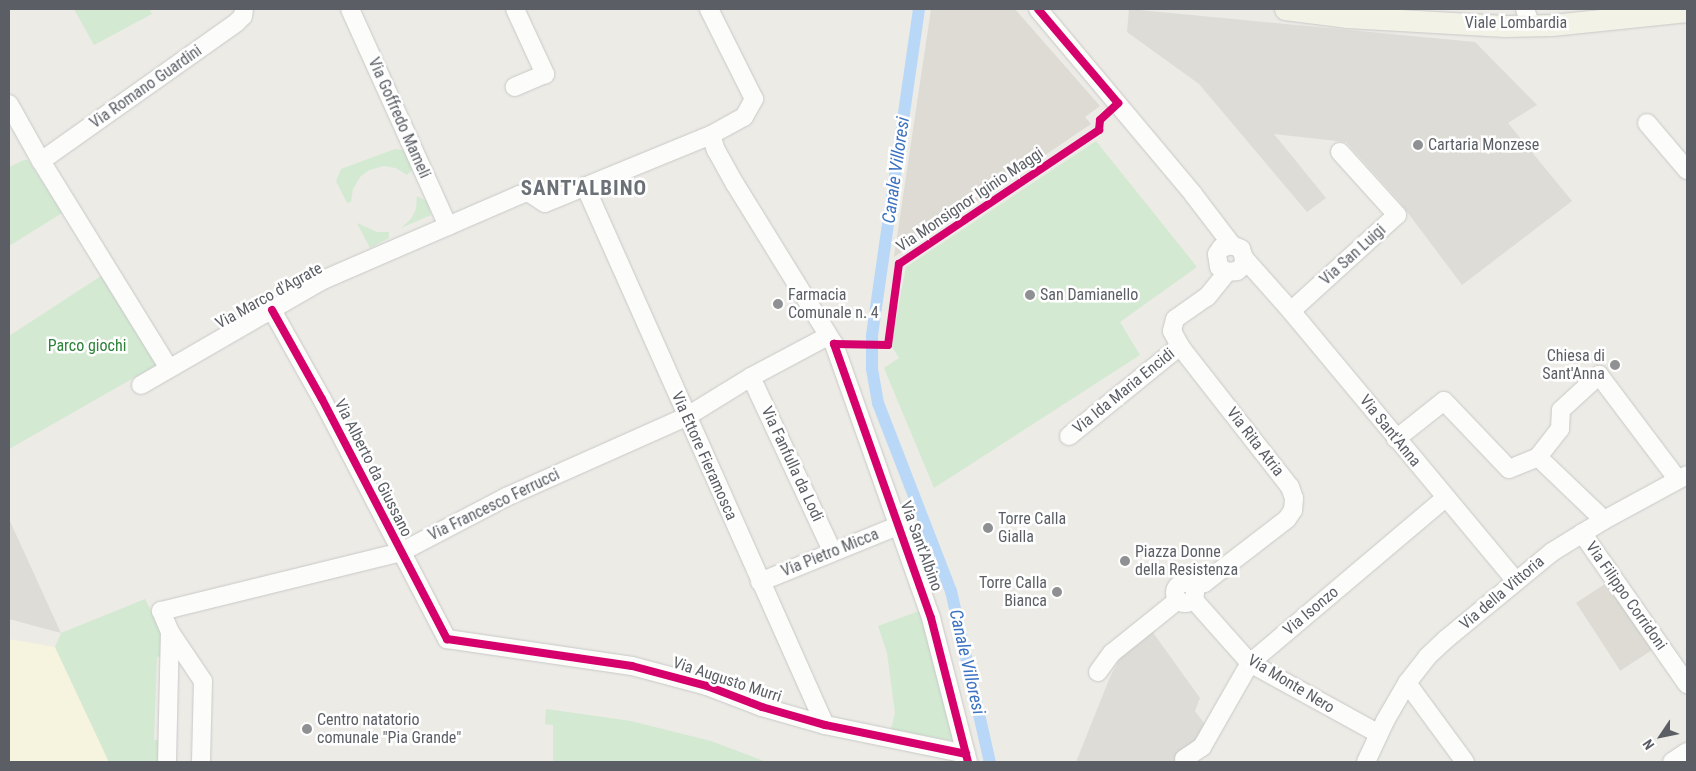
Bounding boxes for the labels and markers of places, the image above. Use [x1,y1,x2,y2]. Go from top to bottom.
place label: Cartaria Monzese [1428,135,1539,155]
marker: Cartaria Monzese [1412,139,1424,151]
place label: Farmacia Comunale n. 4 [788,285,879,323]
place label: San Damianello [1040,285,1138,305]
marker: San Damianello [1024,289,1036,301]
marker: Farmacia Comunale n. 4 [772,298,784,310]
place label: Chiesa di Sant'Anna [1542,346,1605,384]
marker: Chiesa di Sant'Anna [1609,359,1621,371]
place label: Torre Calla Gialla [998,509,1066,547]
marker: Torre Calla Gialla [982,522,994,534]
place label: Piazza Donne della Resistenza [1135,542,1238,580]
marker: Piazza Donne della Resistenza [1119,555,1131,567]
place label: Torre Calla Bianca [979,573,1047,611]
marker: Torre Calla Bianca [1051,586,1063,598]
place label: Centro natatorio comunale "Pia Grande" [317,710,461,748]
marker: Centro natatorio comunale "Pia Grande" [301,723,313,735]

